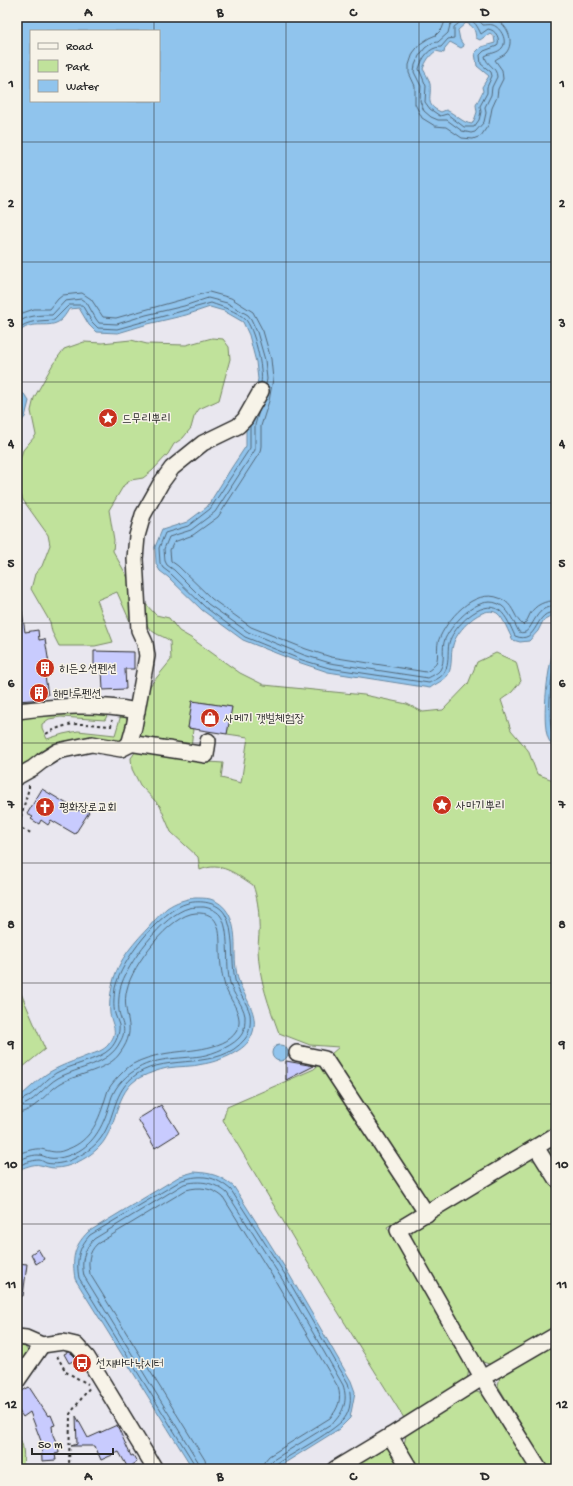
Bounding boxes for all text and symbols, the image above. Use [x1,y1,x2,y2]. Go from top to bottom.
text: A [83,6,93,21]
text: B [216,6,225,21]
text: C [348,6,358,21]
text: D [480,6,490,21]
legend [30,30,160,102]
text: Road [66,41,93,55]
text: Park [65,61,91,75]
text: 1 [7,77,14,92]
text: 1 [558,77,565,92]
text: Water [66,81,100,95]
text: 2 [8,197,15,212]
text: 2 [559,197,566,212]
text: 3 [7,317,15,332]
text: 3 [558,317,566,332]
place icon: 드무리뿌리 [97,407,119,429]
place label: 드무리뿌리 [122,413,170,427]
text: 4 [7,437,15,452]
text: 4 [558,437,566,452]
text: 5 [8,557,15,572]
text: 5 [559,557,566,572]
building icon: 히든오션펜션 [34,657,56,679]
place label: 히든오션펜션 [59,663,117,677]
text: 6 [8,677,15,692]
text: 6 [559,677,566,692]
building icon: 해마루펜션 [28,682,50,704]
place label: 해마루펜션 [53,688,101,702]
shop icon: 사메기 갯벌체험장 [199,707,221,729]
place label: 사메기 갯벌체험장 [224,712,304,727]
place icon: 사마기뿌리 [431,794,453,816]
church icon: 평화장로교회 [34,796,56,818]
text: 7 [7,798,16,813]
text: 7 [558,798,567,813]
place label: 사마기뿌리 [456,800,504,814]
place label: 평화장로교회 [59,802,117,816]
text: 8 [7,918,15,933]
text: 8 [558,918,566,933]
text: 9 [7,1038,15,1053]
text: 9 [558,1038,566,1053]
text: 10 [4,1158,18,1173]
text: 10 [555,1158,569,1173]
text: 11 [5,1278,16,1293]
text: 11 [556,1278,567,1293]
bus stop icon: 선재바다낚시터 [71,1352,93,1374]
place label: 선재바다낚시터 [96,1358,164,1372]
text: 12 [4,1398,17,1413]
text: 12 [555,1398,568,1413]
scale bar [32,1430,113,1456]
text: 50 m [38,1439,63,1453]
text: A [83,1470,93,1485]
text: B [216,1470,225,1485]
text: C [348,1470,358,1485]
text: D [480,1470,490,1485]

